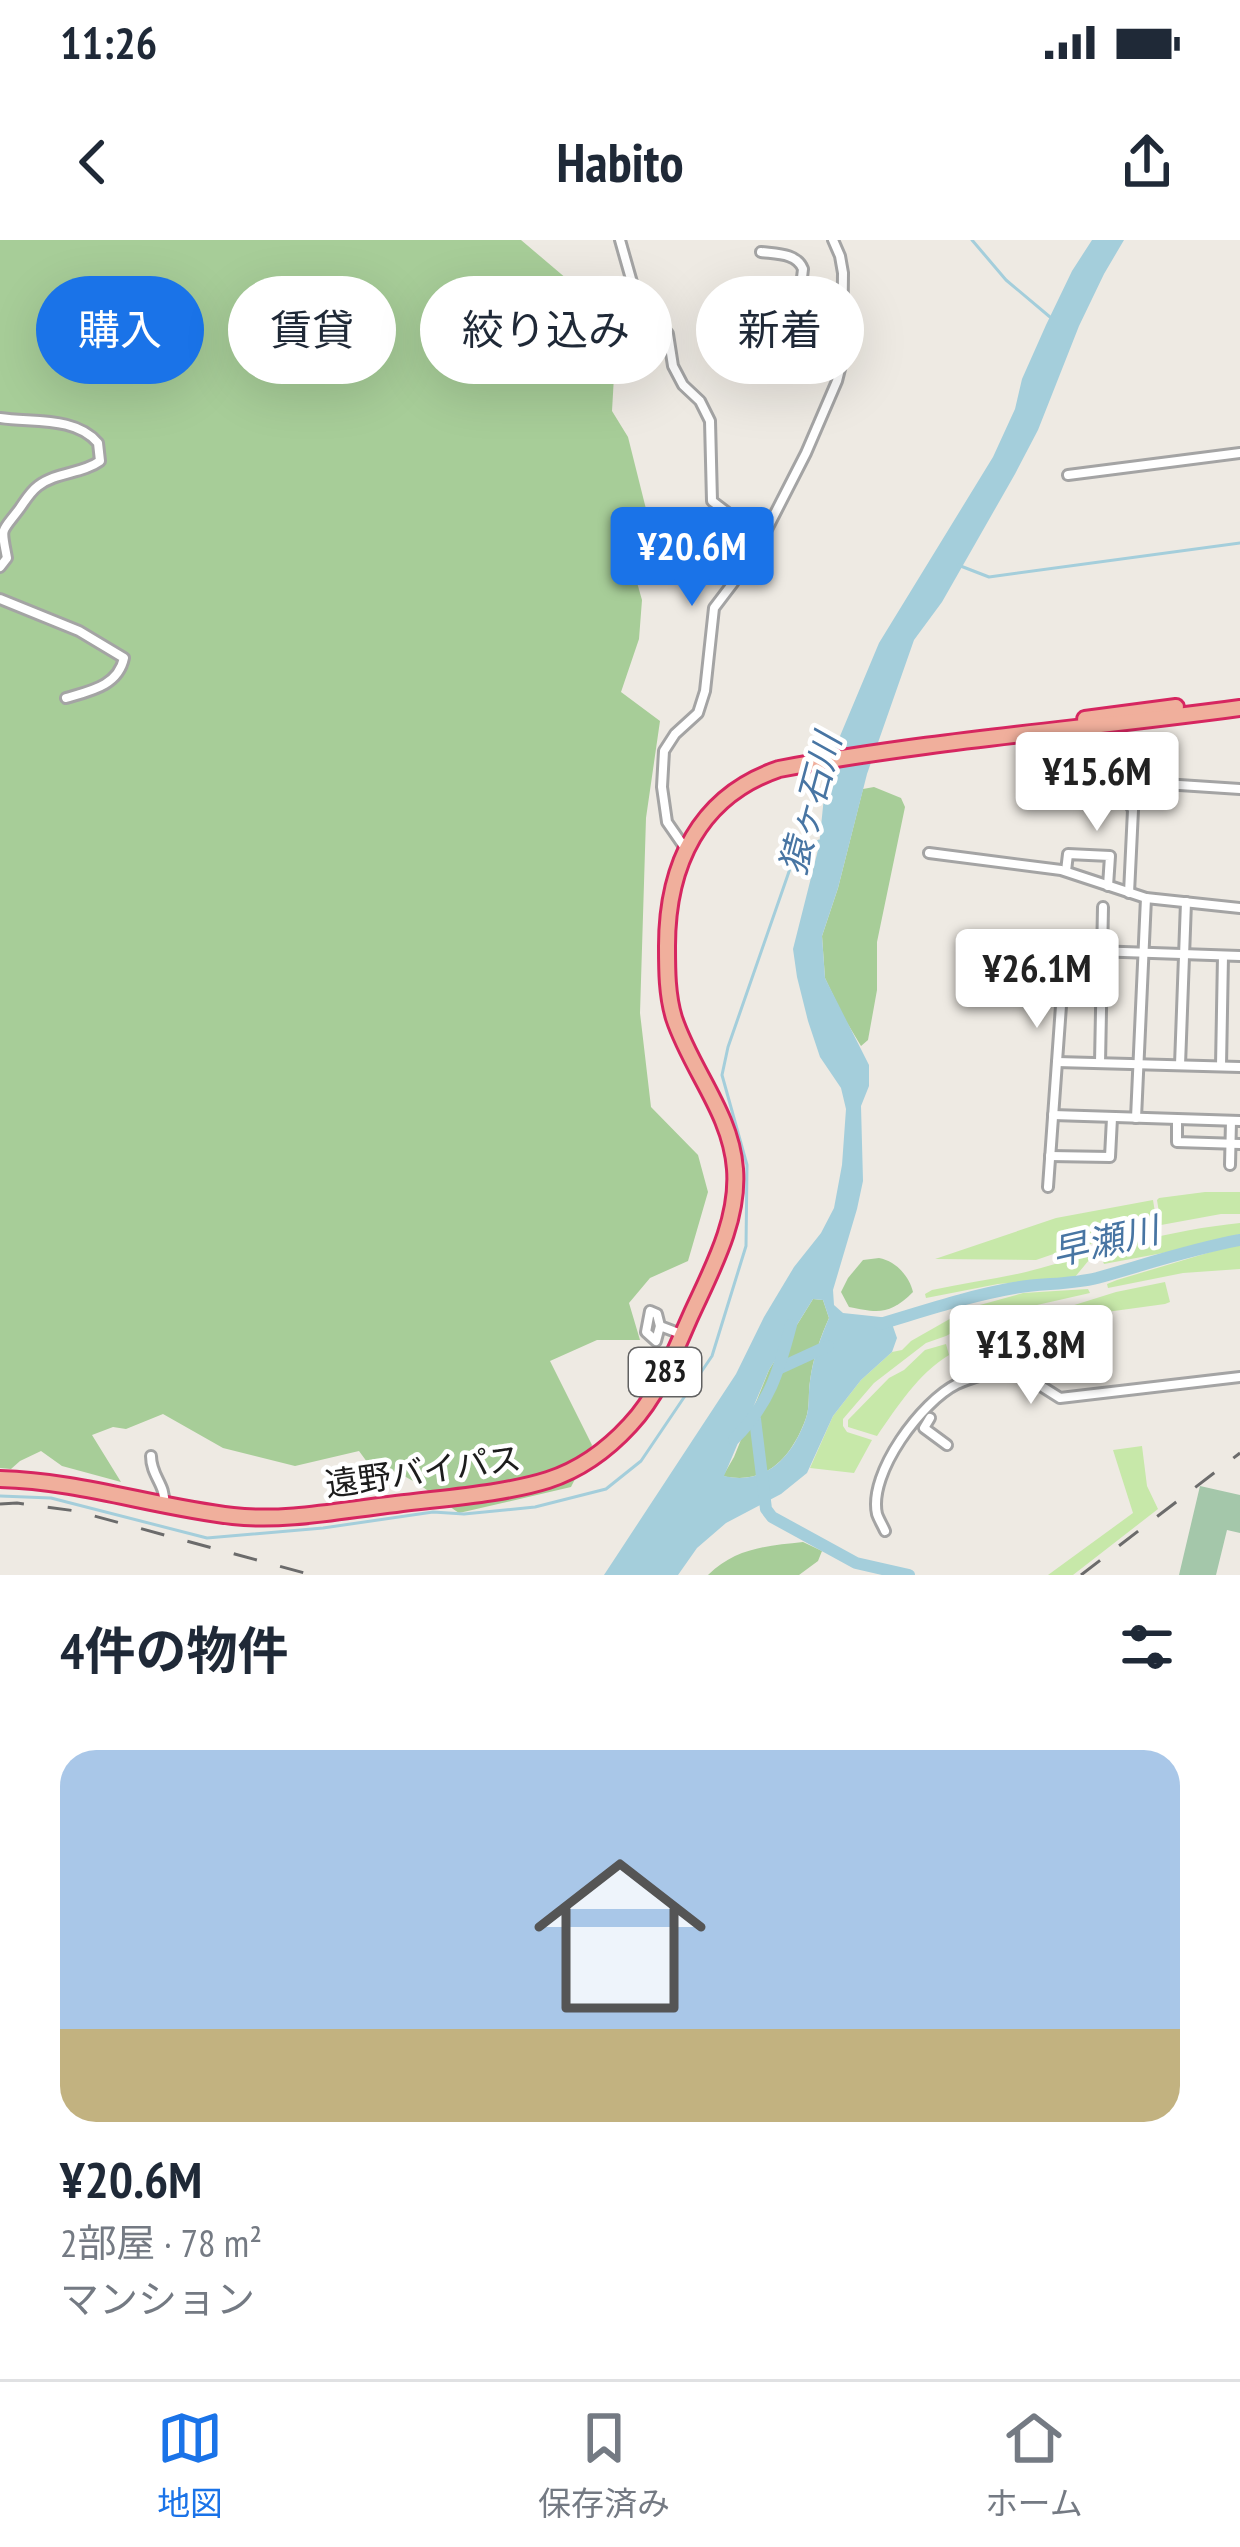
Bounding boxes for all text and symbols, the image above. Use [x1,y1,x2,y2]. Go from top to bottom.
text: 11:26 [60,13,157,71]
text: Habito [557,127,683,197]
icon: back [60,129,126,195]
icon: share [1114,129,1180,195]
chip: 購入 [36,276,204,384]
chip: 賃貸 [228,276,396,384]
chip: 絞り込み [420,276,672,384]
chip: 新着 [696,276,864,384]
pin: ¥20.6M [594,507,790,609]
text: ¥20.6M [638,520,746,571]
water label: 猿ヶ石川 [768,724,852,880]
pin: ¥15.6M [999,732,1195,834]
text: ¥15.6M [1043,745,1151,796]
pin: ¥26.1M [939,929,1135,1031]
text: ¥26.1M [983,942,1091,993]
water label: 早瀬川 [1047,1205,1167,1276]
pin: ¥13.8M [933,1305,1129,1407]
text: ¥13.8M [977,1318,1085,1369]
road number: 283 [629,1348,701,1396]
street label: 遠野バイパス [322,1435,524,1506]
icon: filters [1114,1614,1180,1680]
text: 4件の物件 [60,1617,288,1683]
icon: home [512,1828,728,2044]
text: ¥20.6M [60,2146,202,2212]
text: 2部屋 · 78 m² [60,2217,262,2268]
text: マンション [60,2273,255,2324]
tab: 地図 [157,2405,223,2525]
tab: 保存済み [538,2405,670,2525]
tab: ホーム [985,2405,1083,2525]

